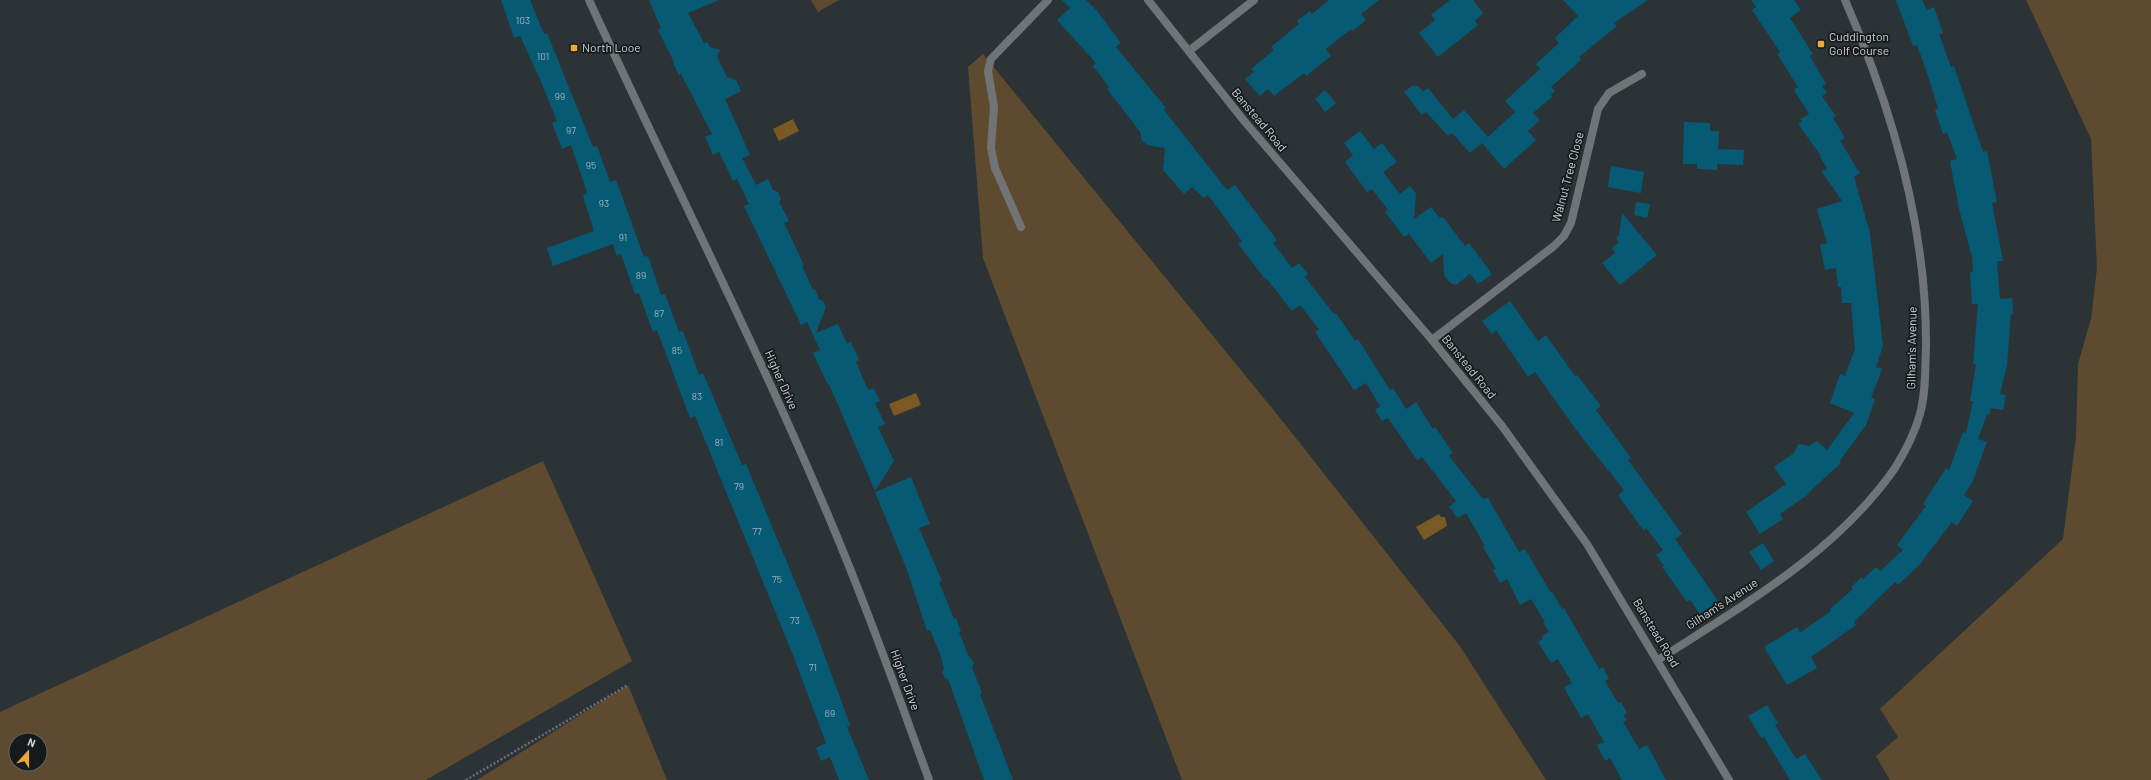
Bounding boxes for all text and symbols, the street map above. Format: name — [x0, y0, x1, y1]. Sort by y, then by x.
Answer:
house number: 103 — [516, 14, 530, 26]
place label: Cuddington Golf Course — [1829, 29, 1889, 57]
marker: Cuddington Golf Course — [1816, 39, 1826, 49]
place label: North Looe — [582, 40, 641, 54]
marker: North Looe — [569, 43, 579, 53]
house number: 101 — [537, 50, 549, 62]
street label: Banstead Road — [1229, 85, 1290, 154]
house number: 99 — [555, 90, 565, 102]
house number: 97 — [566, 124, 576, 136]
street label: Walnut Tree Close — [1548, 130, 1586, 223]
house number: 95 — [586, 159, 596, 171]
house number: 93 — [599, 197, 609, 209]
house number: 91 — [619, 231, 627, 243]
house number: 89 — [636, 269, 646, 281]
street label: Gilham's Avenue — [1903, 306, 1919, 390]
house number: 87 — [654, 307, 664, 319]
street label: Banstead Road — [1440, 332, 1500, 401]
house number: 85 — [672, 344, 682, 356]
street label: Higher Drive — [763, 348, 801, 412]
house number: 83 — [692, 390, 702, 402]
house number: 81 — [715, 436, 723, 448]
house number: 79 — [734, 480, 744, 492]
house number: 77 — [752, 525, 762, 537]
house number: 75 — [772, 573, 782, 585]
street label: Gilham's Avenue — [1683, 575, 1760, 632]
street label: Banstead Road — [1631, 595, 1683, 669]
house number: 73 — [790, 614, 800, 626]
street label: Higher Drive — [888, 647, 923, 712]
house number: 71 — [809, 661, 817, 673]
house number: 69 — [825, 707, 835, 719]
north arrow — [8, 732, 48, 772]
text: N — [26, 735, 38, 750]

